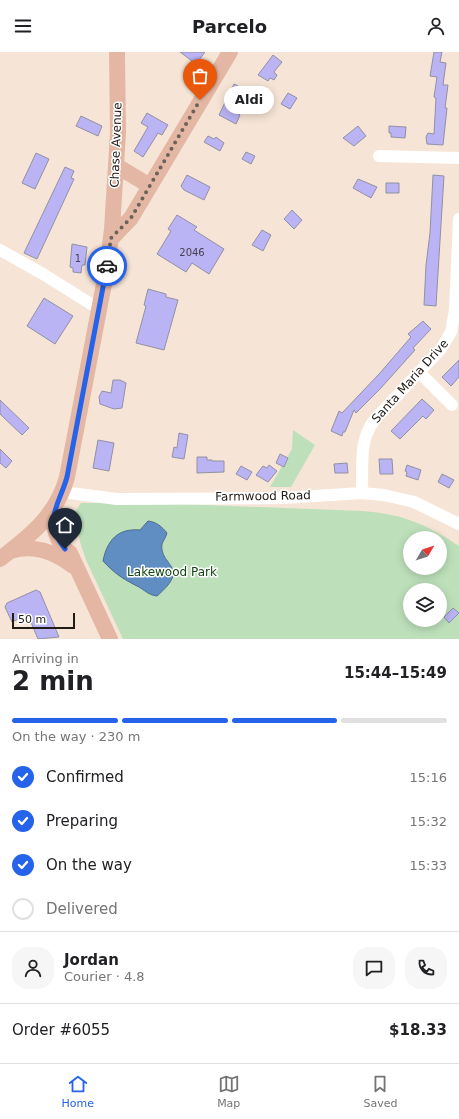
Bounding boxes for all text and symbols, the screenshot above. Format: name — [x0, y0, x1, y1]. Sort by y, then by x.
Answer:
icon: menu — [12, 15, 34, 37]
icon: person — [425, 15, 447, 37]
text: Parcelo — [192, 16, 267, 37]
pin — [183, 59, 217, 100]
icon: bag — [189, 65, 211, 87]
callout: Aldi — [224, 86, 274, 114]
text: Aldi — [235, 92, 263, 107]
street label: Chase Avenue — [108, 102, 124, 188]
courier — [87, 246, 127, 286]
house number: 2046 — [179, 247, 205, 258]
house number: 1 — [75, 253, 81, 264]
icon: car — [96, 255, 118, 277]
street label: Santa Maria Drive — [369, 336, 451, 426]
street label: Farmwood Road — [215, 488, 311, 504]
pin — [48, 508, 82, 549]
icon: home — [54, 514, 76, 536]
north arrow — [403, 531, 447, 575]
map controls — [403, 531, 447, 627]
park label: Lakewood Park — [127, 565, 217, 579]
button: layers — [403, 583, 447, 627]
scale bar — [12, 611, 75, 630]
text: 50 m — [18, 613, 46, 626]
text: Arriving in — [12, 651, 79, 666]
text: 15:44–15:49 — [344, 664, 447, 682]
text: 2 min — [12, 666, 94, 696]
text: On the way · 230 m — [12, 729, 140, 744]
icon: check — [12, 766, 34, 788]
text: Confirmed — [46, 768, 124, 786]
text: 15:16 — [410, 770, 447, 785]
icon: check — [12, 810, 34, 832]
text: Preparing — [46, 812, 118, 830]
text: 15:32 — [410, 814, 447, 829]
icon: check — [12, 854, 34, 876]
text: On the way — [46, 856, 132, 874]
text: 15:33 — [410, 858, 447, 873]
text: Delivered — [46, 900, 118, 918]
button: person — [12, 947, 54, 989]
button: chat — [353, 947, 395, 989]
button: phone — [405, 947, 447, 989]
text: Jordan — [64, 951, 119, 969]
text: Courier · 4.8 — [64, 969, 145, 984]
text: Order #6055 — [12, 1021, 110, 1039]
text: $18.33 — [389, 1021, 447, 1039]
tab: Home — [62, 1073, 94, 1110]
tab: Map — [217, 1073, 240, 1110]
tab: Saved — [363, 1073, 397, 1110]

